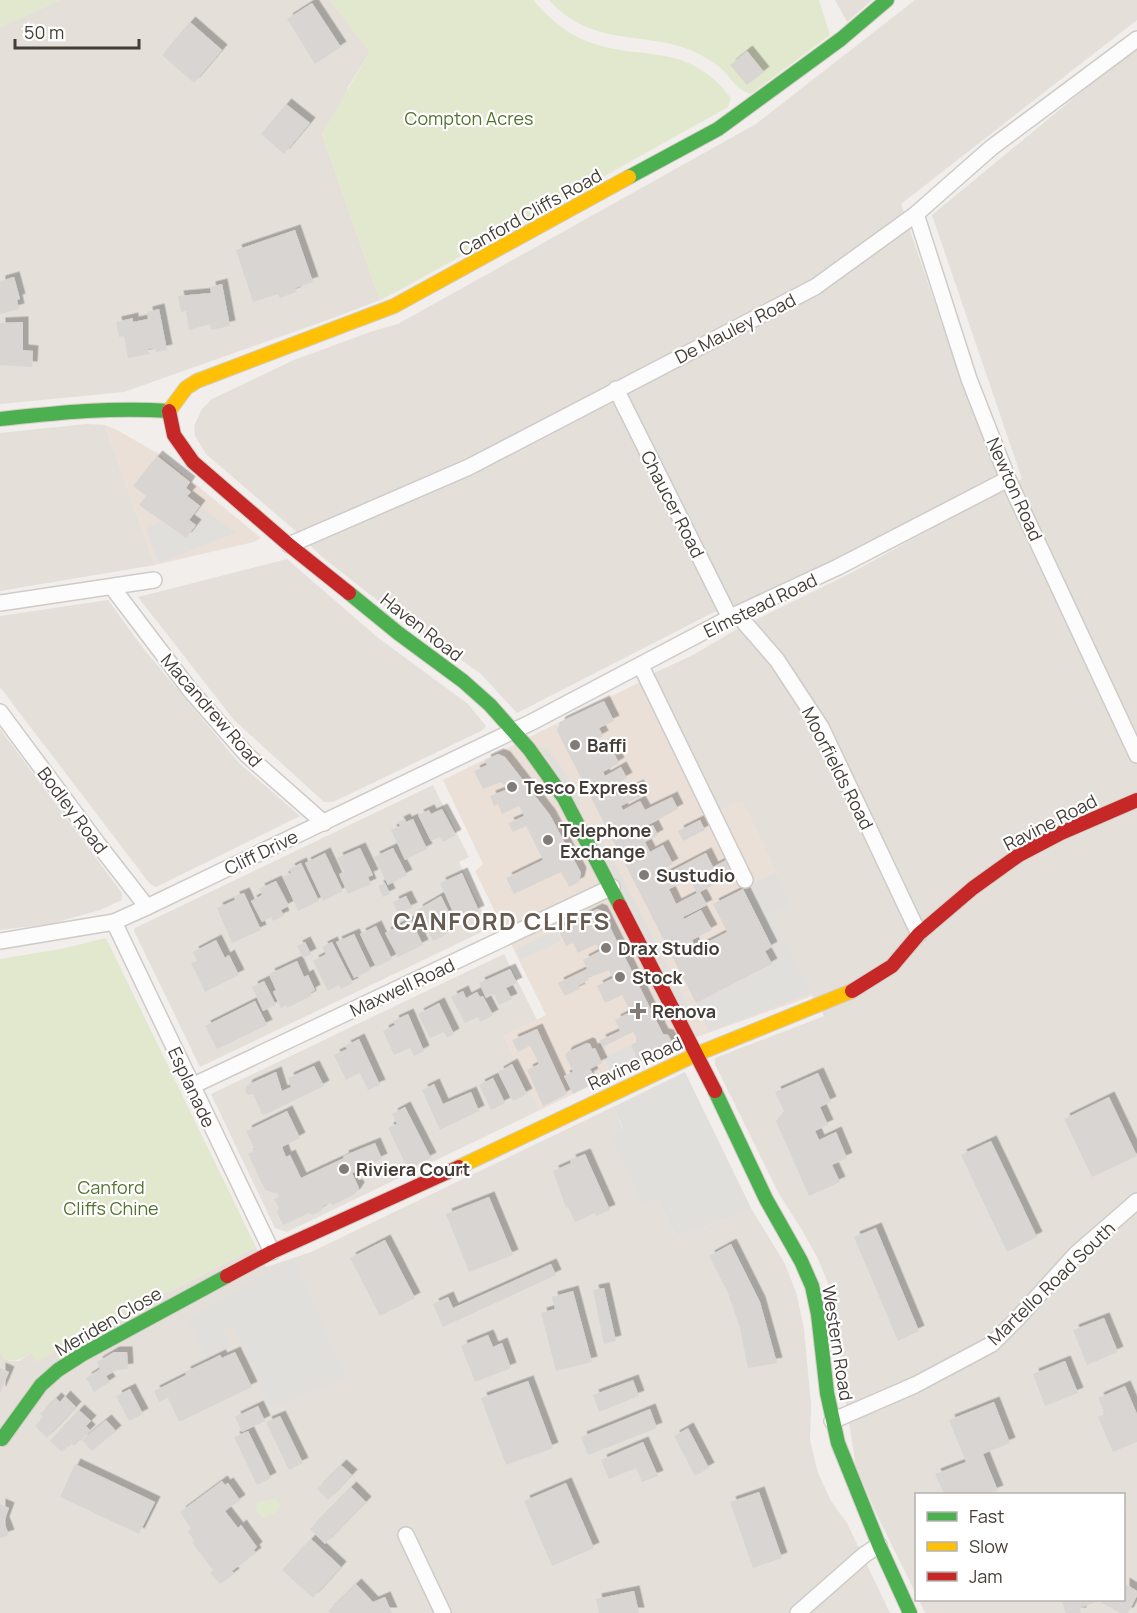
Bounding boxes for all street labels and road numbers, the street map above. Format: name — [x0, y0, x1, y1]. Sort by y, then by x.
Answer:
street label: Canford Cliffs Road — [454, 163, 606, 261]
street label: De Mauley Road — [671, 287, 799, 369]
street label: Newton Road — [982, 434, 1048, 544]
street label: Chaucer Road — [636, 446, 710, 562]
street label: Elmstead Road — [699, 567, 821, 643]
street label: Haven Road — [376, 587, 468, 667]
street label: Macandrew Road — [156, 648, 268, 772]
street label: Moorfields Road — [797, 702, 879, 834]
street label: Bodley Road — [33, 762, 113, 858]
street label: Ravine Road — [999, 788, 1101, 856]
street label: Cliff Drive — [220, 824, 302, 880]
street label: Maxwell Road — [346, 952, 458, 1022]
street label: Ravine Road — [584, 1031, 686, 1095]
street label: Esplanade — [163, 1043, 221, 1131]
street label: Martello Road South — [982, 1216, 1120, 1350]
street label: Meriden Close — [50, 1281, 166, 1361]
street label: Western Road — [817, 1284, 859, 1402]

